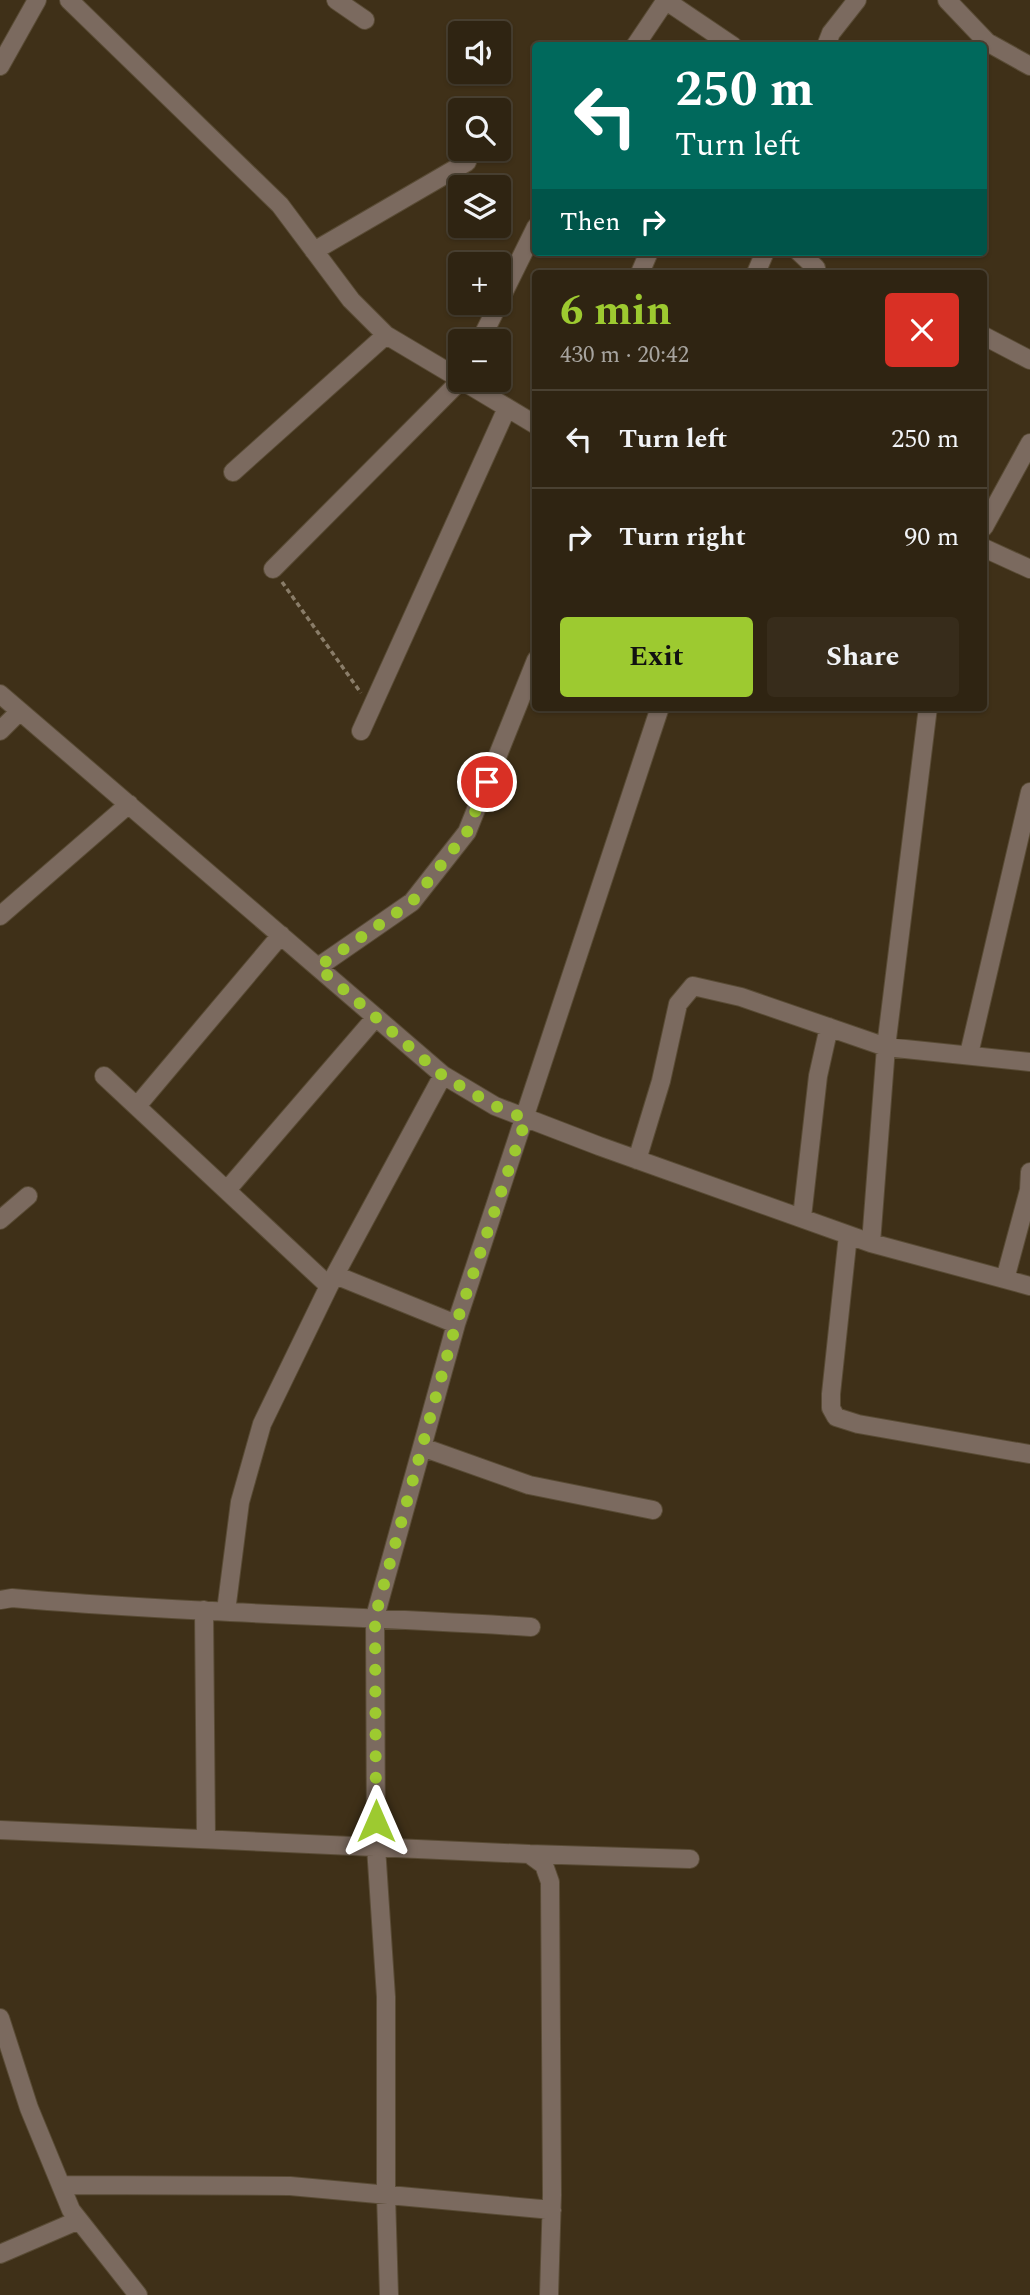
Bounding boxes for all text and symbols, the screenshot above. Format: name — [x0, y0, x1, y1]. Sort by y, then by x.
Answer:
map controls — [448, 21, 511, 392]
button: sound — [448, 21, 511, 84]
text: 250 m — [675, 53, 814, 128]
icon: left — [560, 70, 651, 161]
button: search — [448, 98, 511, 161]
text: Turn left — [675, 121, 801, 170]
button: layers — [448, 175, 511, 238]
text: Then — [560, 202, 620, 242]
icon: right — [634, 203, 672, 241]
button: + — [448, 252, 511, 315]
text: 6 min — [560, 280, 672, 343]
button: close — [885, 293, 959, 367]
button: − — [448, 329, 511, 392]
text: 430 m · 20:42 — [560, 338, 689, 373]
text: Turn left — [619, 419, 727, 459]
text: 250 m — [891, 419, 959, 459]
icon: left — [560, 420, 598, 458]
text: Turn right — [619, 517, 746, 557]
text: 90 m — [904, 517, 959, 557]
icon: right — [560, 518, 598, 556]
button: Exit — [560, 617, 753, 697]
button: Share — [767, 617, 959, 697]
pin — [457, 752, 517, 812]
icon: arrive — [468, 763, 506, 801]
position arrow — [339, 1784, 413, 1858]

